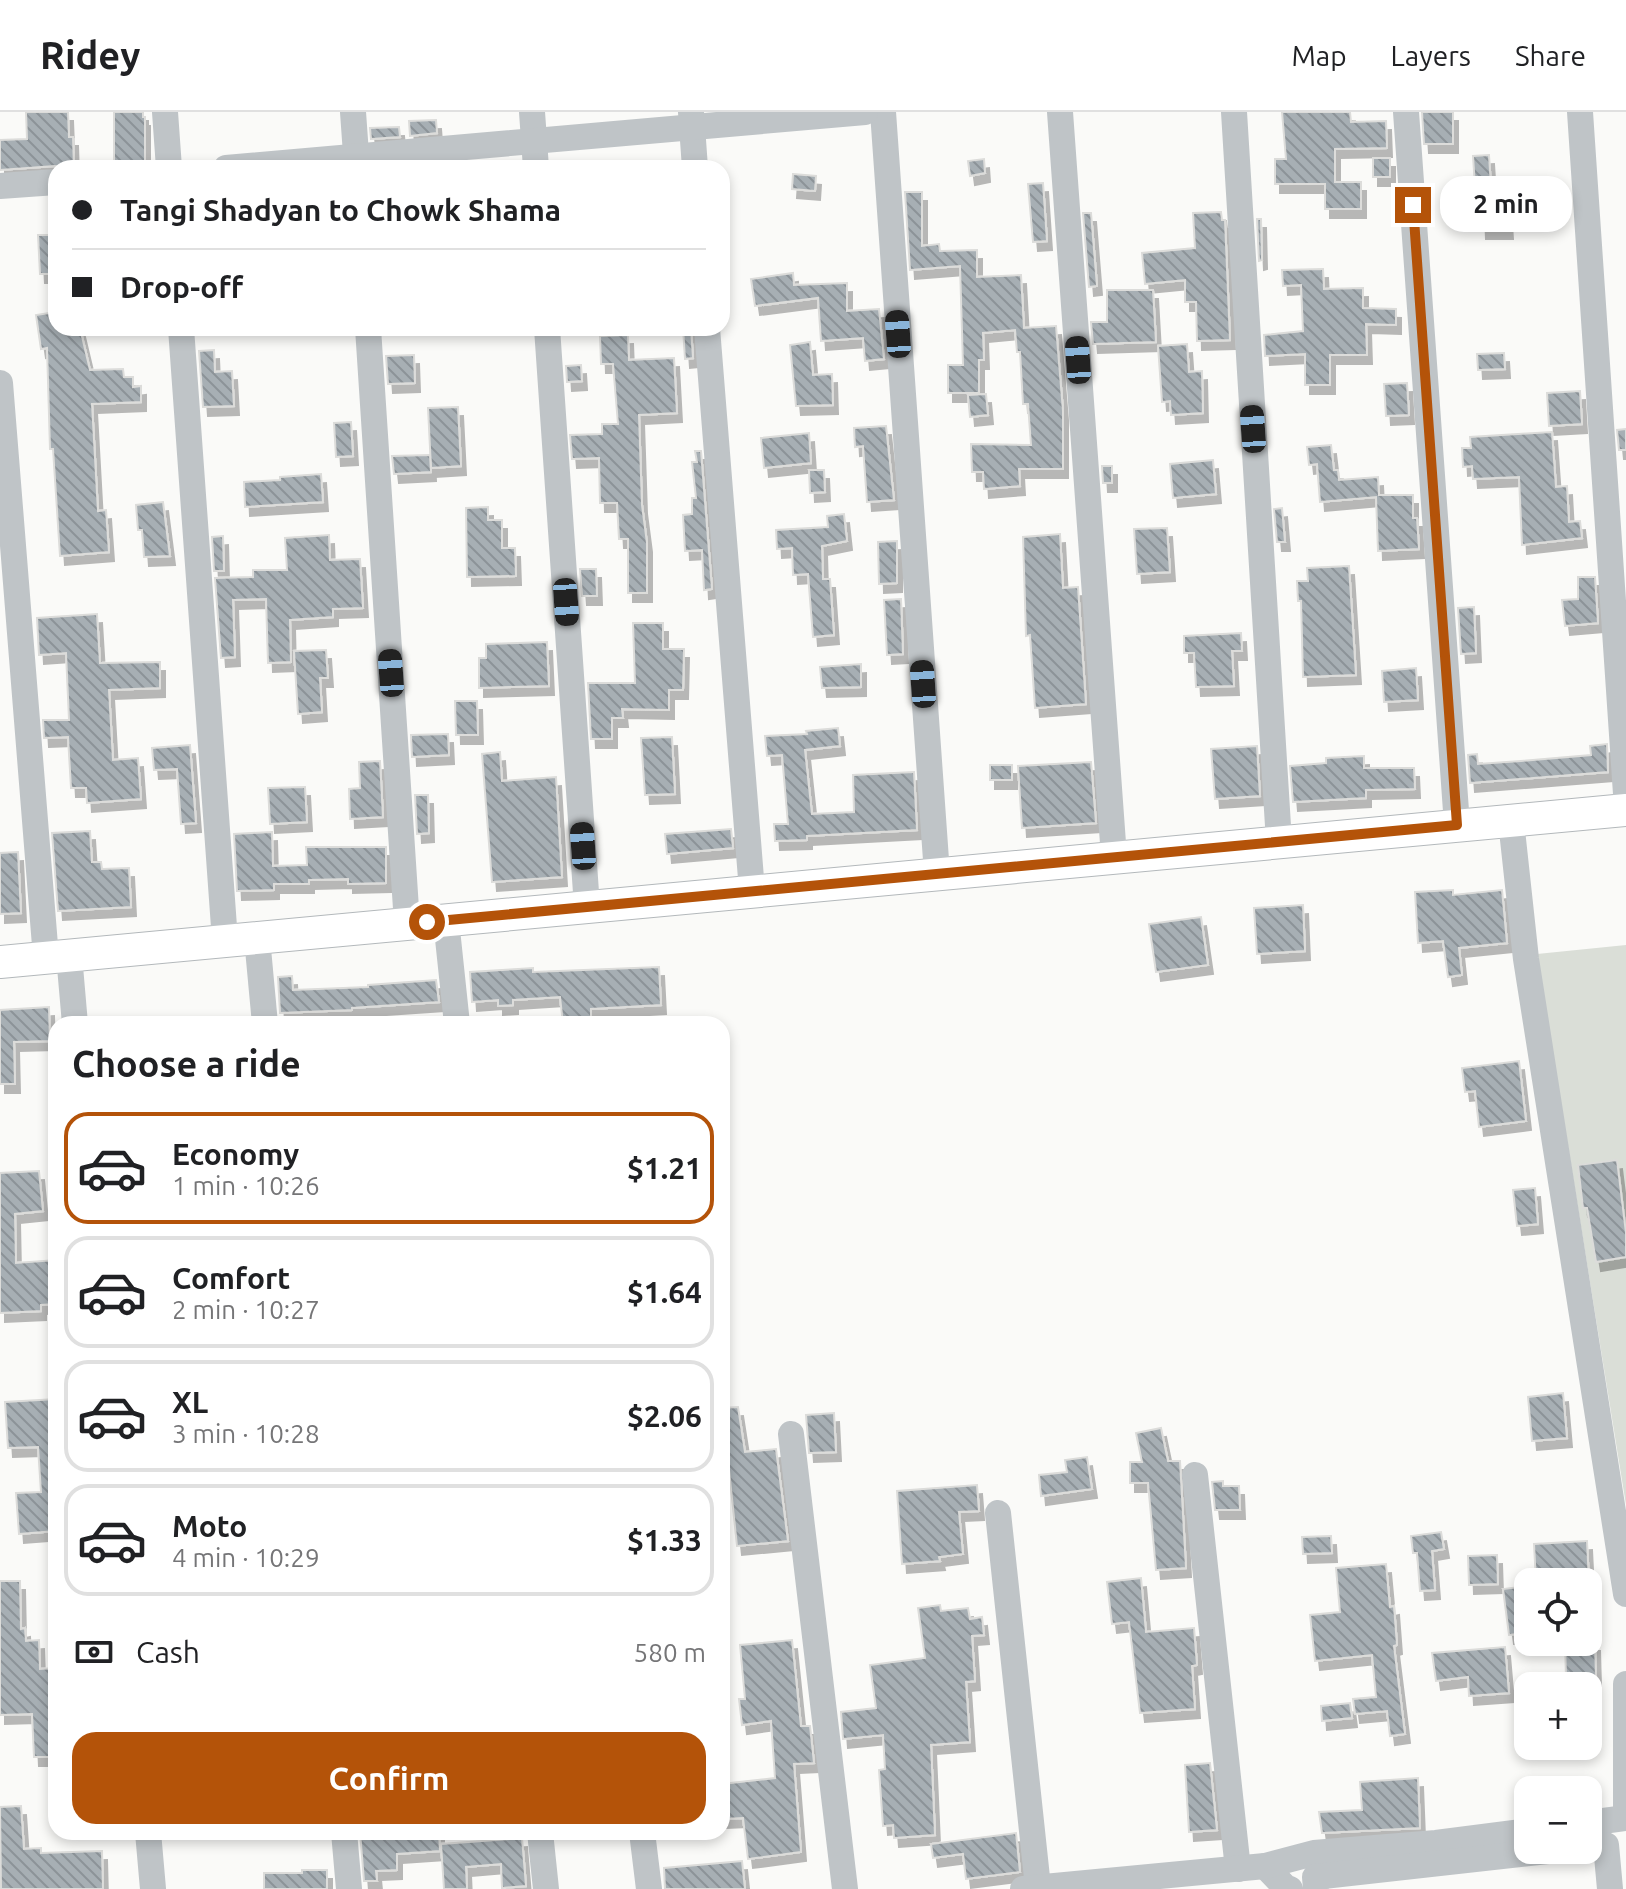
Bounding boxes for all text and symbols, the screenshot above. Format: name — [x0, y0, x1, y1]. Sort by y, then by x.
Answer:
text: Ridey — [40, 34, 140, 76]
text: Map — [1291, 40, 1347, 71]
text: Layers — [1391, 40, 1471, 71]
text: Share — [1515, 40, 1586, 71]
callout: 2 min — [1441, 177, 1573, 233]
route end — [1395, 187, 1431, 223]
text: 2 min — [1473, 189, 1539, 218]
text: Tangi Shadyan to Chowk Shama — [120, 193, 561, 227]
text: Drop-off — [120, 270, 243, 304]
car — [884, 309, 912, 359]
car — [1064, 335, 1092, 385]
car — [1239, 404, 1267, 454]
car — [552, 577, 580, 627]
car — [377, 648, 405, 698]
car — [909, 659, 937, 709]
car — [569, 821, 597, 871]
route start — [409, 904, 445, 940]
text: Choose a ride — [72, 1043, 301, 1084]
icon: car — [76, 1132, 148, 1204]
text: Economy — [172, 1137, 299, 1171]
text: $1.21 — [627, 1151, 702, 1185]
text: 1 min · 10:26 — [172, 1171, 320, 1200]
icon: car — [76, 1256, 148, 1328]
text: Comfort — [172, 1261, 290, 1295]
text: $1.64 — [627, 1275, 702, 1309]
text: 2 min · 10:27 — [172, 1295, 320, 1324]
icon: car — [76, 1380, 148, 1452]
text: XL — [172, 1385, 208, 1419]
text: $2.06 — [627, 1399, 702, 1433]
text: 3 min · 10:28 — [172, 1419, 320, 1448]
icon: car — [76, 1504, 148, 1576]
text: Moto — [172, 1509, 247, 1543]
text: $1.33 — [627, 1523, 702, 1557]
text: 4 min · 10:29 — [172, 1543, 320, 1572]
map controls — [1514, 1568, 1602, 1864]
button: locate — [1514, 1568, 1602, 1656]
icon: cash — [72, 1630, 116, 1674]
text: Cash — [136, 1635, 200, 1669]
text: 580 m — [634, 1638, 706, 1667]
button: + — [1514, 1672, 1602, 1760]
button: Confirm — [72, 1732, 706, 1824]
button: − — [1514, 1776, 1602, 1864]

